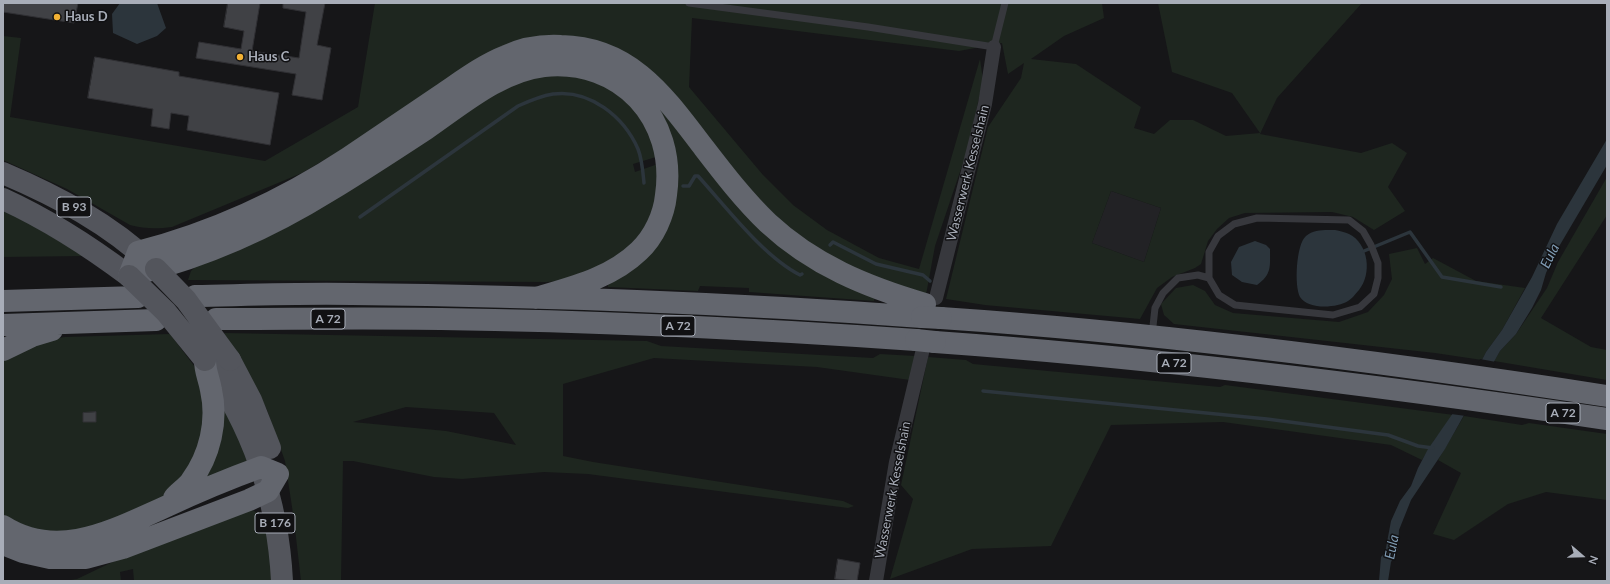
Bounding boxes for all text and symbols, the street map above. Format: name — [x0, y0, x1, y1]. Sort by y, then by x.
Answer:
place label: Haus D — [65, 9, 108, 25]
marker: Haus D — [52, 12, 62, 22]
place label: Haus C — [248, 49, 289, 65]
marker: Haus C — [235, 52, 245, 62]
street label: Wasserwerk Kesselshain — [944, 103, 992, 243]
road number: B 93 — [57, 197, 91, 217]
water label: Eula — [1537, 241, 1563, 271]
road number: A 72 — [311, 309, 345, 329]
road number: A 72 — [661, 316, 695, 336]
road number: A 72 — [1157, 353, 1191, 373]
road number: A 72 — [1546, 403, 1580, 423]
street label: Wasserwerk Kesselshain — [872, 420, 914, 560]
road number: B 176 — [255, 513, 295, 533]
water label: Eula — [1381, 533, 1403, 561]
north arrow — [1562, 536, 1602, 576]
text: N — [1586, 554, 1601, 566]

